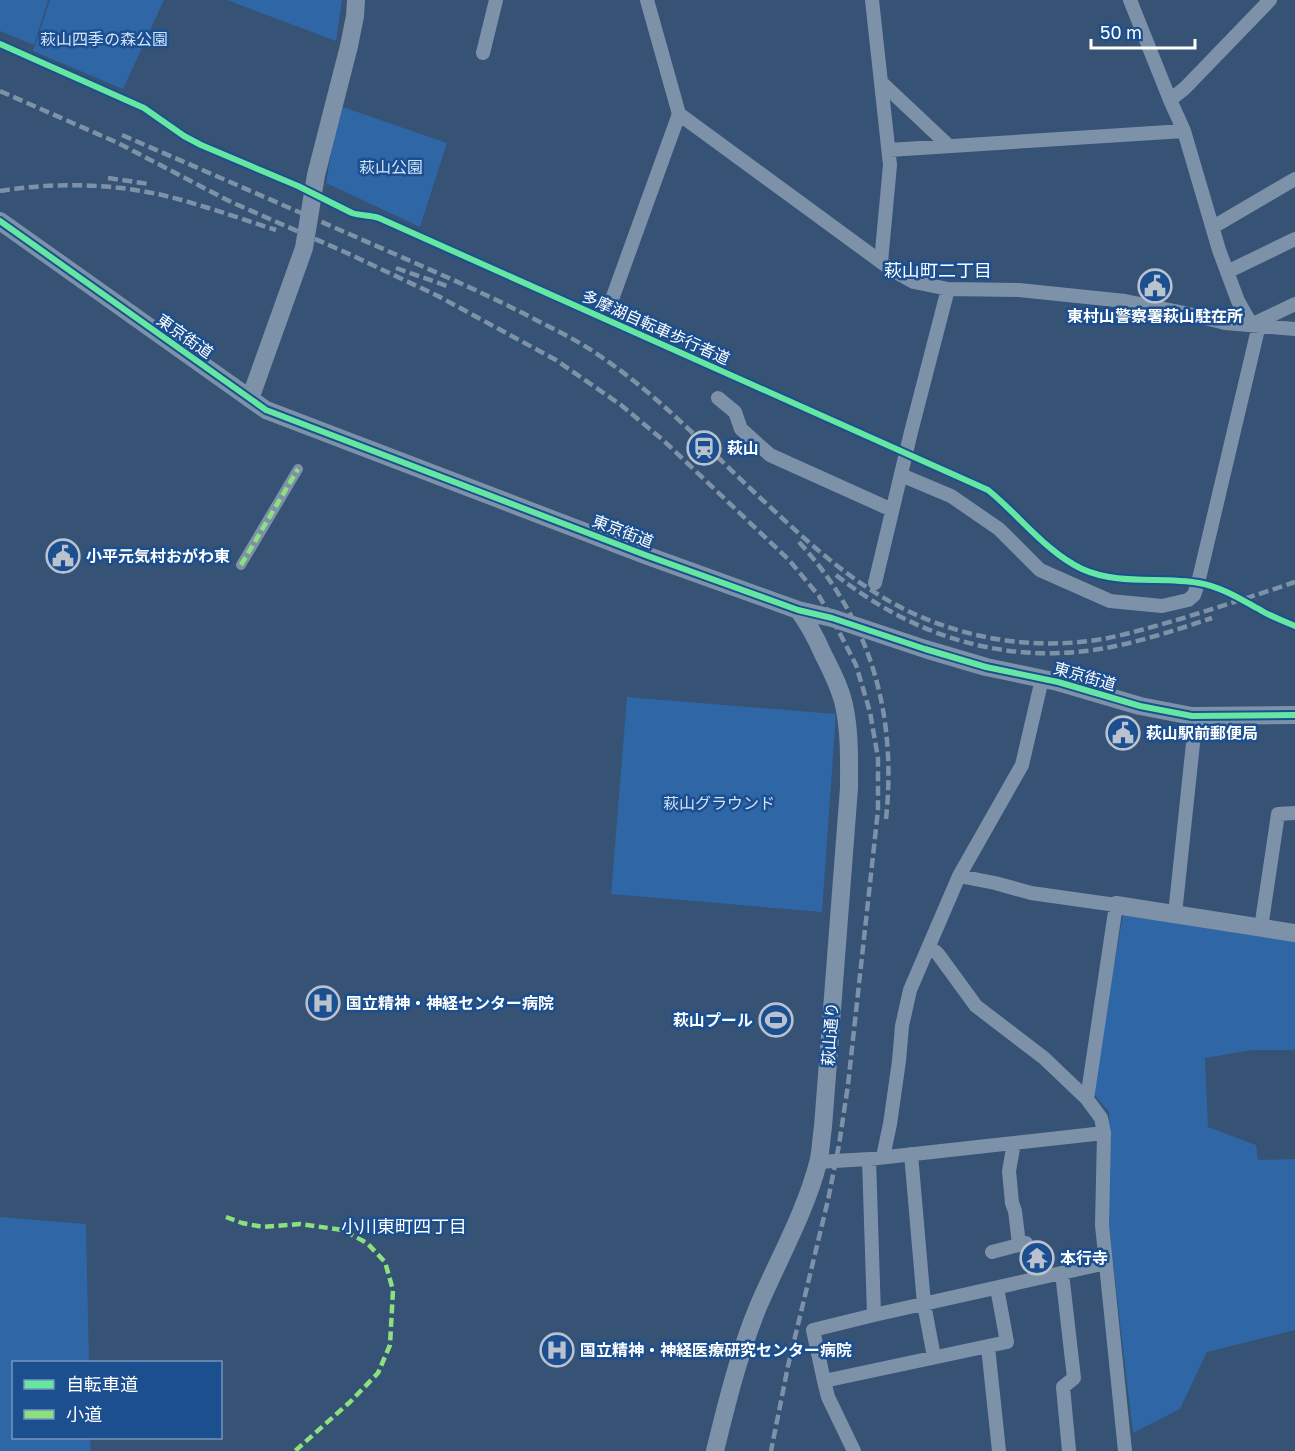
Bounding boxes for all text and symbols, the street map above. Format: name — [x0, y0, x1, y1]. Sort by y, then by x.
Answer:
scale bar — [1091, 12, 1194, 50]
text: 50 m — [1100, 21, 1142, 43]
park label: 萩山四季の森公園 — [40, 29, 168, 49]
park label: 萩山公園 — [359, 157, 423, 177]
district label: 萩山町二丁目 — [884, 259, 992, 281]
public building icon: 東村山警察署萩山駐在所 — [1137, 268, 1173, 304]
street label: 多摩湖自転車歩行者道 — [579, 285, 733, 369]
place label: 東村山警察署萩山駐在所 — [1067, 306, 1243, 326]
street label: 東京街道 — [153, 309, 217, 363]
station icon: 萩山 — [686, 430, 722, 466]
place label: 萩山 — [727, 438, 759, 458]
street label: 東京街道 — [590, 510, 656, 552]
public building icon: 小平元気村おがわ東 — [45, 538, 81, 574]
place label: 小平元気村おがわ東 — [86, 546, 230, 566]
street label: 東京街道 — [1051, 658, 1119, 694]
public building icon: 萩山駅前郵便局 — [1105, 715, 1141, 751]
place label: 萩山駅前郵便局 — [1146, 723, 1258, 743]
park label: 萩山グラウンド — [663, 793, 775, 813]
hospital icon: 国立精神・神経センター病院 — [305, 985, 341, 1021]
place label: 国立精神・神経センター病院 — [346, 993, 554, 1013]
street label: 萩山通り — [818, 1001, 842, 1067]
sports icon: 萩山プール — [758, 1002, 794, 1038]
place label: 萩山プール — [673, 1010, 753, 1030]
district label: 小川東町四丁目 — [341, 1215, 467, 1237]
temple icon: 本行寺 — [1019, 1240, 1055, 1276]
place label: 本行寺 — [1060, 1248, 1108, 1268]
hospital icon: 国立精神・神経医療研究センター病院 — [539, 1332, 575, 1368]
place label: 国立精神・神経医療研究センター病院 — [580, 1340, 852, 1360]
legend — [12, 1361, 222, 1439]
text: 自転車道 — [66, 1373, 138, 1395]
text: 小道 — [66, 1403, 102, 1425]

